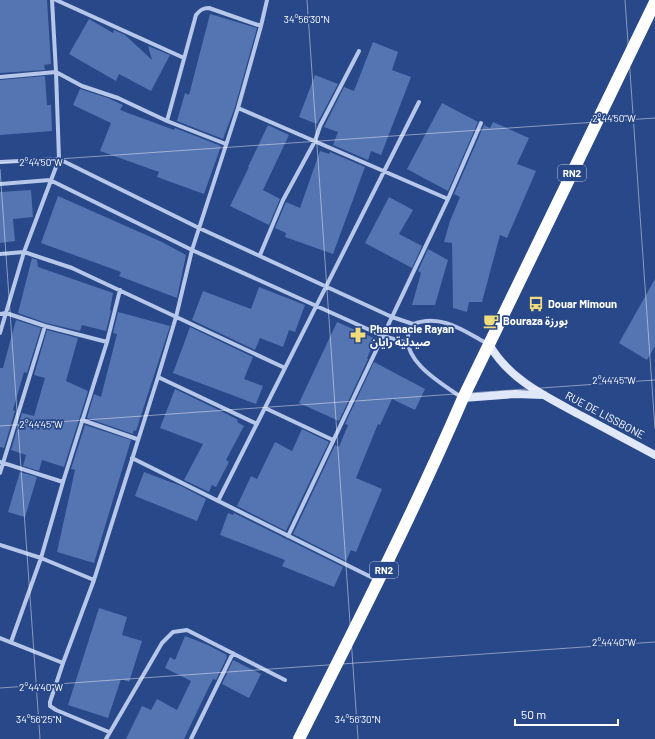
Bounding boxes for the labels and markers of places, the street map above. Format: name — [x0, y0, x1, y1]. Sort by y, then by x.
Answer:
bus stop icon: Douar Mimoun — [527, 295, 545, 313]
place label: Douar Mimoun — [548, 297, 617, 310]
cafe icon: Bouraza بورزة — [482, 312, 500, 330]
place label: Bouraza بورزة — [503, 314, 568, 328]
place label: Pharmacie Rayan صيدلية رايان — [370, 322, 454, 349]
pharmacy icon: Pharmacie Rayan صيدلية رايان — [349, 326, 367, 344]

